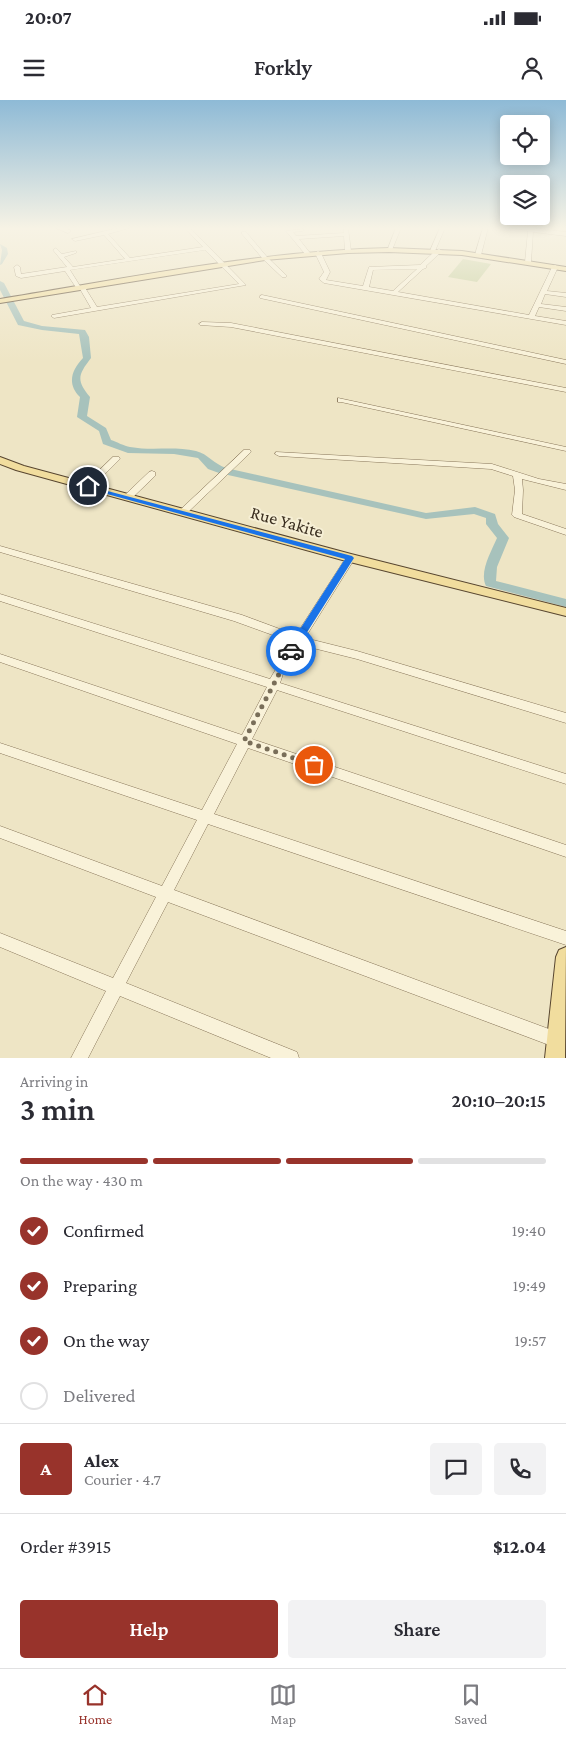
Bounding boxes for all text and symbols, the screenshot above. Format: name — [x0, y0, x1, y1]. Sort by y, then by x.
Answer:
text: 20:07 — [25, 7, 72, 28]
icon: menu — [20, 54, 48, 82]
icon: person — [518, 54, 546, 82]
text: Forkly — [254, 55, 312, 80]
map controls — [500, 115, 550, 225]
button: locate — [500, 115, 550, 165]
button: layers — [500, 175, 550, 225]
pin — [67, 465, 109, 507]
icon: home — [74, 472, 102, 500]
street label: Rue Yakite — [248, 502, 326, 542]
courier — [266, 626, 316, 676]
icon: car — [277, 637, 305, 665]
pin — [293, 744, 335, 786]
icon: bag — [300, 751, 328, 779]
text: Arriving in — [20, 1073, 88, 1090]
text: 20:10–20:15 — [452, 1090, 546, 1111]
text: 3 min — [20, 1091, 95, 1127]
text: On the way · 430 m — [20, 1172, 143, 1189]
icon: check — [20, 1217, 48, 1245]
text: Confirmed — [63, 1220, 144, 1241]
text: 19:40 — [512, 1222, 546, 1239]
icon: check — [20, 1272, 48, 1300]
text: Preparing — [63, 1275, 137, 1296]
text: 19:49 — [513, 1277, 546, 1294]
icon: check — [20, 1327, 48, 1355]
text: On the way — [63, 1330, 149, 1351]
text: 19:57 — [514, 1332, 546, 1349]
text: Delivered — [63, 1385, 136, 1406]
button: chat — [430, 1443, 482, 1495]
button: phone — [494, 1443, 546, 1495]
text: Alex — [84, 1450, 119, 1471]
text: A — [40, 1458, 52, 1479]
text: Courier · 4.7 — [84, 1471, 161, 1488]
text: Order #3915 — [20, 1536, 111, 1557]
text: $12.04 — [493, 1536, 546, 1557]
button: Help — [20, 1600, 278, 1658]
button: Share — [288, 1600, 546, 1658]
tab: Home — [79, 1681, 112, 1727]
tab: Map — [269, 1681, 297, 1727]
tab: Saved — [455, 1681, 487, 1727]

